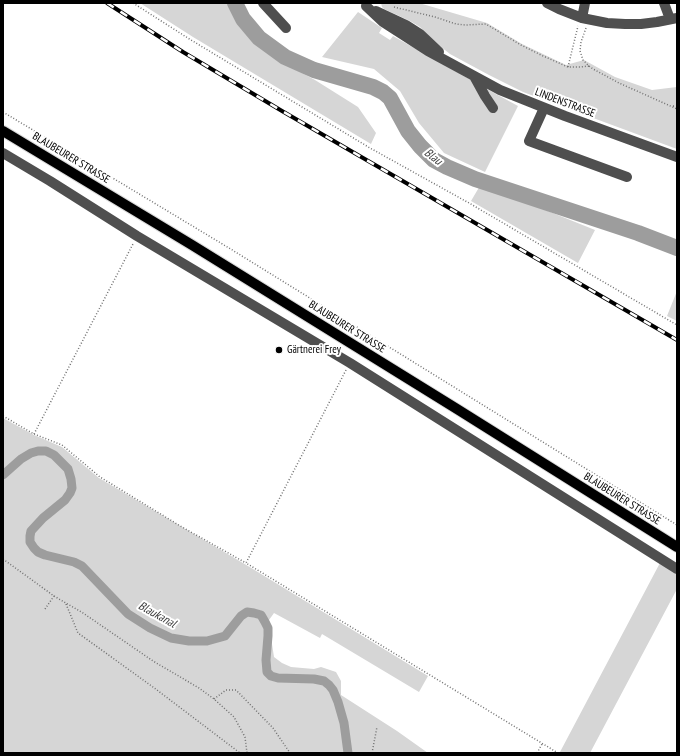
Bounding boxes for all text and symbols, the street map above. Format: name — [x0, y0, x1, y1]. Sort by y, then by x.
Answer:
street label: LINDENSTRASSE — [533, 85, 597, 121]
street label: BLAUBEURER STRASSE — [30, 130, 112, 186]
water label: Blau — [421, 146, 445, 168]
street label: BLAUBEURER STRASSE — [306, 298, 388, 356]
place label: Gärtnerei Frey — [287, 343, 341, 357]
marker: Gärtnerei Frey — [274, 345, 284, 355]
street label: BLAUBEURER STRASSE — [581, 470, 663, 528]
water label: Blaukanal — [136, 599, 178, 631]

